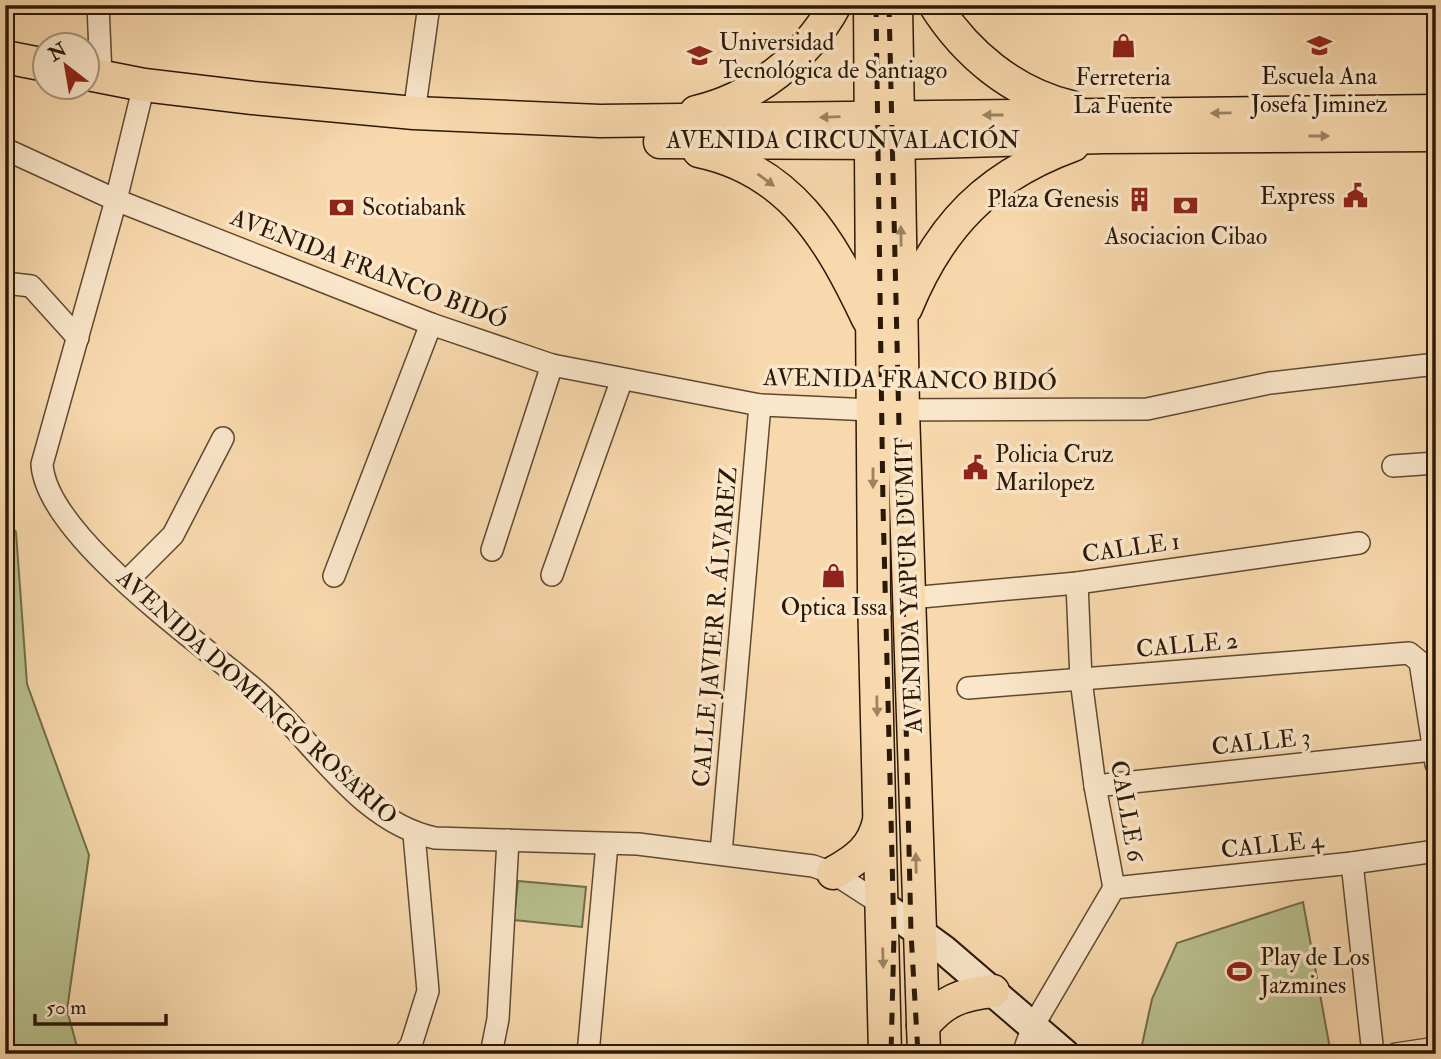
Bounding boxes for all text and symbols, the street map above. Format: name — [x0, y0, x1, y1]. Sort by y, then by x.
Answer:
place label: Universidad Tecnológica de Santiago — [719, 27, 947, 86]
school or university icon: Escuela Ana Josefa Jiminez — [1305, 31, 1333, 59]
north arrow — [32, 32, 102, 102]
shop icon: Ferreteria La Fuente — [1109, 32, 1137, 60]
text: N — [43, 37, 72, 67]
school or university icon: Universidad Tecnológica de Santiago — [685, 42, 713, 70]
place label: Escuela Ana Josefa Jiminez — [1250, 61, 1388, 120]
place label: Ferreteria La Fuente — [1073, 62, 1173, 121]
one-way arrow — [1209, 107, 1231, 119]
one-way arrow — [982, 109, 1004, 121]
one-way arrow — [819, 111, 841, 122]
street label: AVENIDA CIRCUNVALACIÓN — [665, 124, 1020, 156]
one-way arrow — [1309, 130, 1331, 142]
one-way arrow — [757, 172, 775, 186]
place label: Express — [1260, 181, 1335, 212]
public building icon: Express — [1341, 182, 1369, 210]
place label: Plaza Genesis — [987, 184, 1119, 215]
building icon: Plaza Genesis — [1125, 185, 1153, 213]
bank icon: Asociacion Cibao — [1172, 191, 1200, 219]
place label: Scotiabank — [362, 192, 467, 223]
bank icon: Scotiabank — [328, 193, 356, 221]
street label: AVENIDA FRANCO BIDÓ — [225, 201, 512, 336]
place label: Asociacion Cibao — [1104, 221, 1267, 252]
one-way arrow — [895, 225, 906, 247]
street label: AVENIDA FRANCO BIDÓ — [762, 361, 1057, 398]
street label: AVENIDA YAPUR DUMIT — [888, 436, 930, 735]
place label: Policia Cruz Marilopez — [995, 439, 1114, 498]
public building icon: Policia Cruz Marilopez — [961, 454, 989, 482]
street label: CALLE JAVIER R. ÁLVAREZ — [685, 466, 744, 788]
one-way arrow — [867, 467, 879, 489]
street label: CALLE 1 — [1080, 526, 1182, 570]
street label: AVENIDA DOMINGO ROSARIO — [109, 562, 404, 831]
shop icon: Optica Issa — [820, 562, 848, 590]
place label: Optica Issa — [781, 592, 888, 623]
street label: CALLE 2 — [1135, 625, 1239, 665]
one-way arrow — [871, 695, 882, 717]
street label: CALLE 3 — [1210, 721, 1312, 763]
street label: CALLE 6 — [1103, 758, 1151, 866]
street label: CALLE 4 — [1219, 824, 1326, 866]
one-way arrow — [911, 852, 922, 874]
place label: Play de Los Jazmines — [1259, 942, 1370, 1001]
one-way arrow — [877, 947, 888, 969]
sports icon: Play de Los Jazmines — [1226, 957, 1254, 985]
scale bar — [35, 982, 166, 1026]
text: 50 m — [46, 994, 87, 1021]

